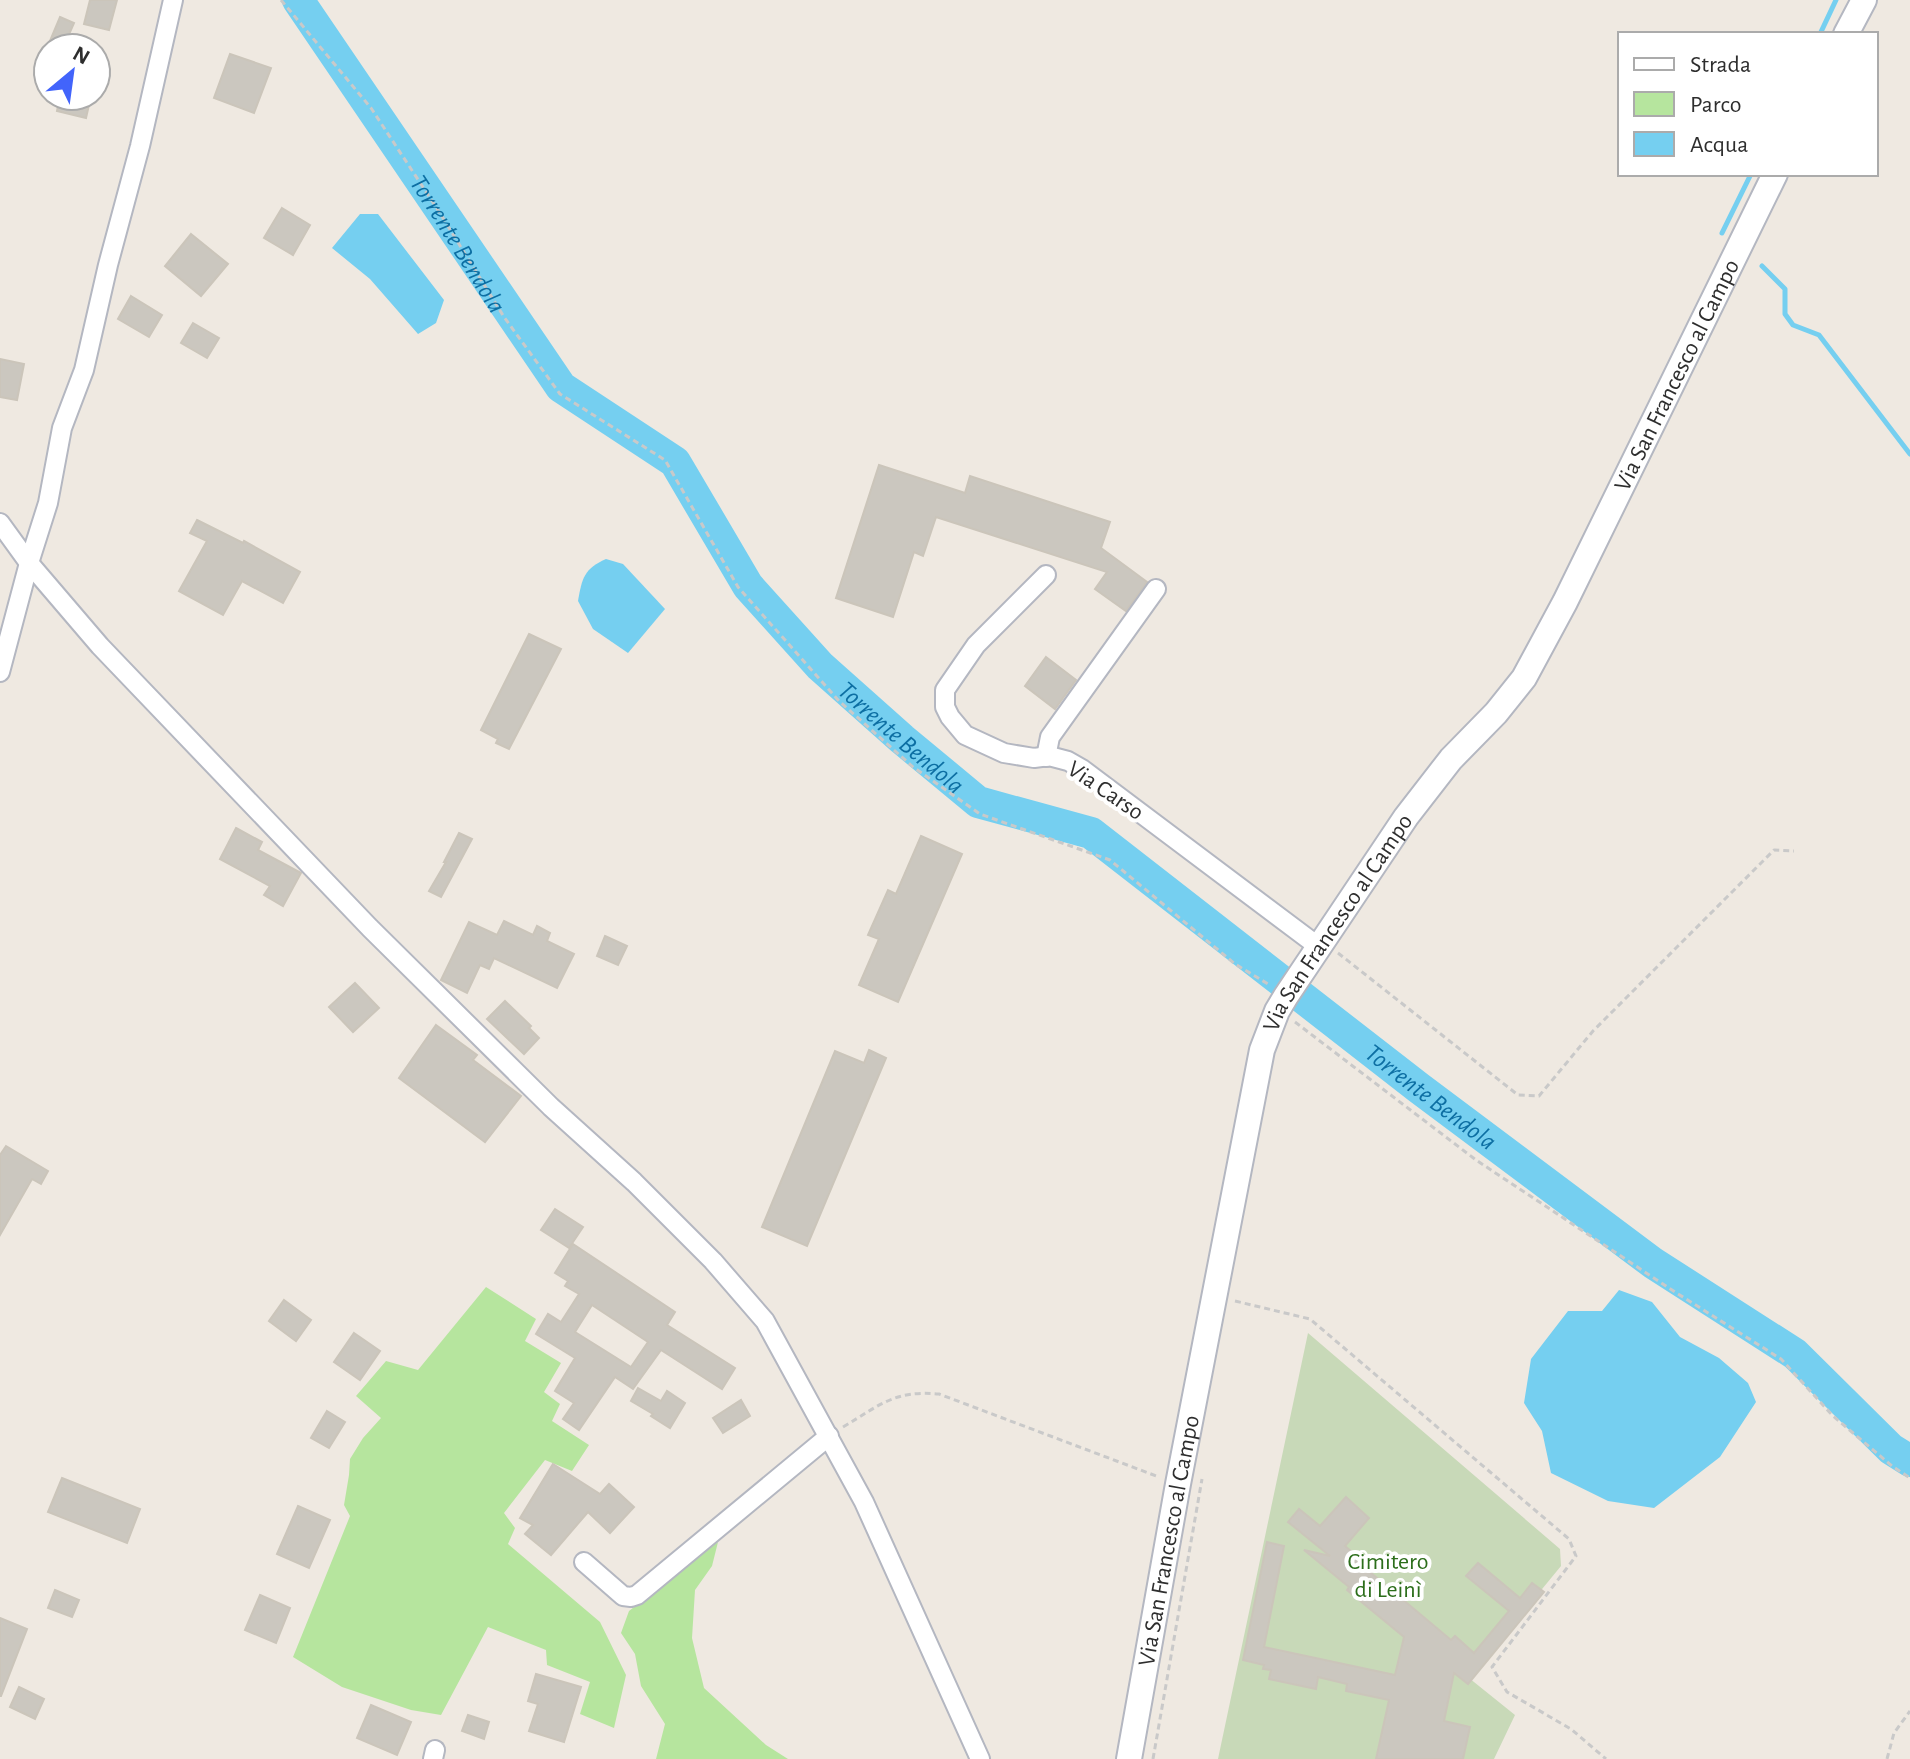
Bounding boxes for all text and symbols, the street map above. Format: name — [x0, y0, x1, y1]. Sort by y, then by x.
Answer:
north arrow — [32, 32, 112, 112]
legend — [1618, 32, 1878, 176]
text: N — [69, 42, 93, 69]
text: Strada — [1690, 53, 1751, 77]
text: Parco — [1690, 93, 1741, 117]
text: Acqua — [1690, 133, 1748, 157]
water label: Torrente Bendola — [405, 171, 510, 318]
street label: Via San Francesco al Campo — [1610, 256, 1744, 495]
water label: Torrente Bendola — [833, 677, 969, 799]
street label: Via Carso — [1063, 757, 1148, 825]
street label: Via San Francesco al Campo — [1259, 810, 1417, 1035]
water label: Torrente Bendola — [1360, 1040, 1501, 1155]
street label: Via San Francesco al Campo — [1135, 1413, 1204, 1668]
park label: Cimitero di Leinì — [1347, 1550, 1429, 1602]

